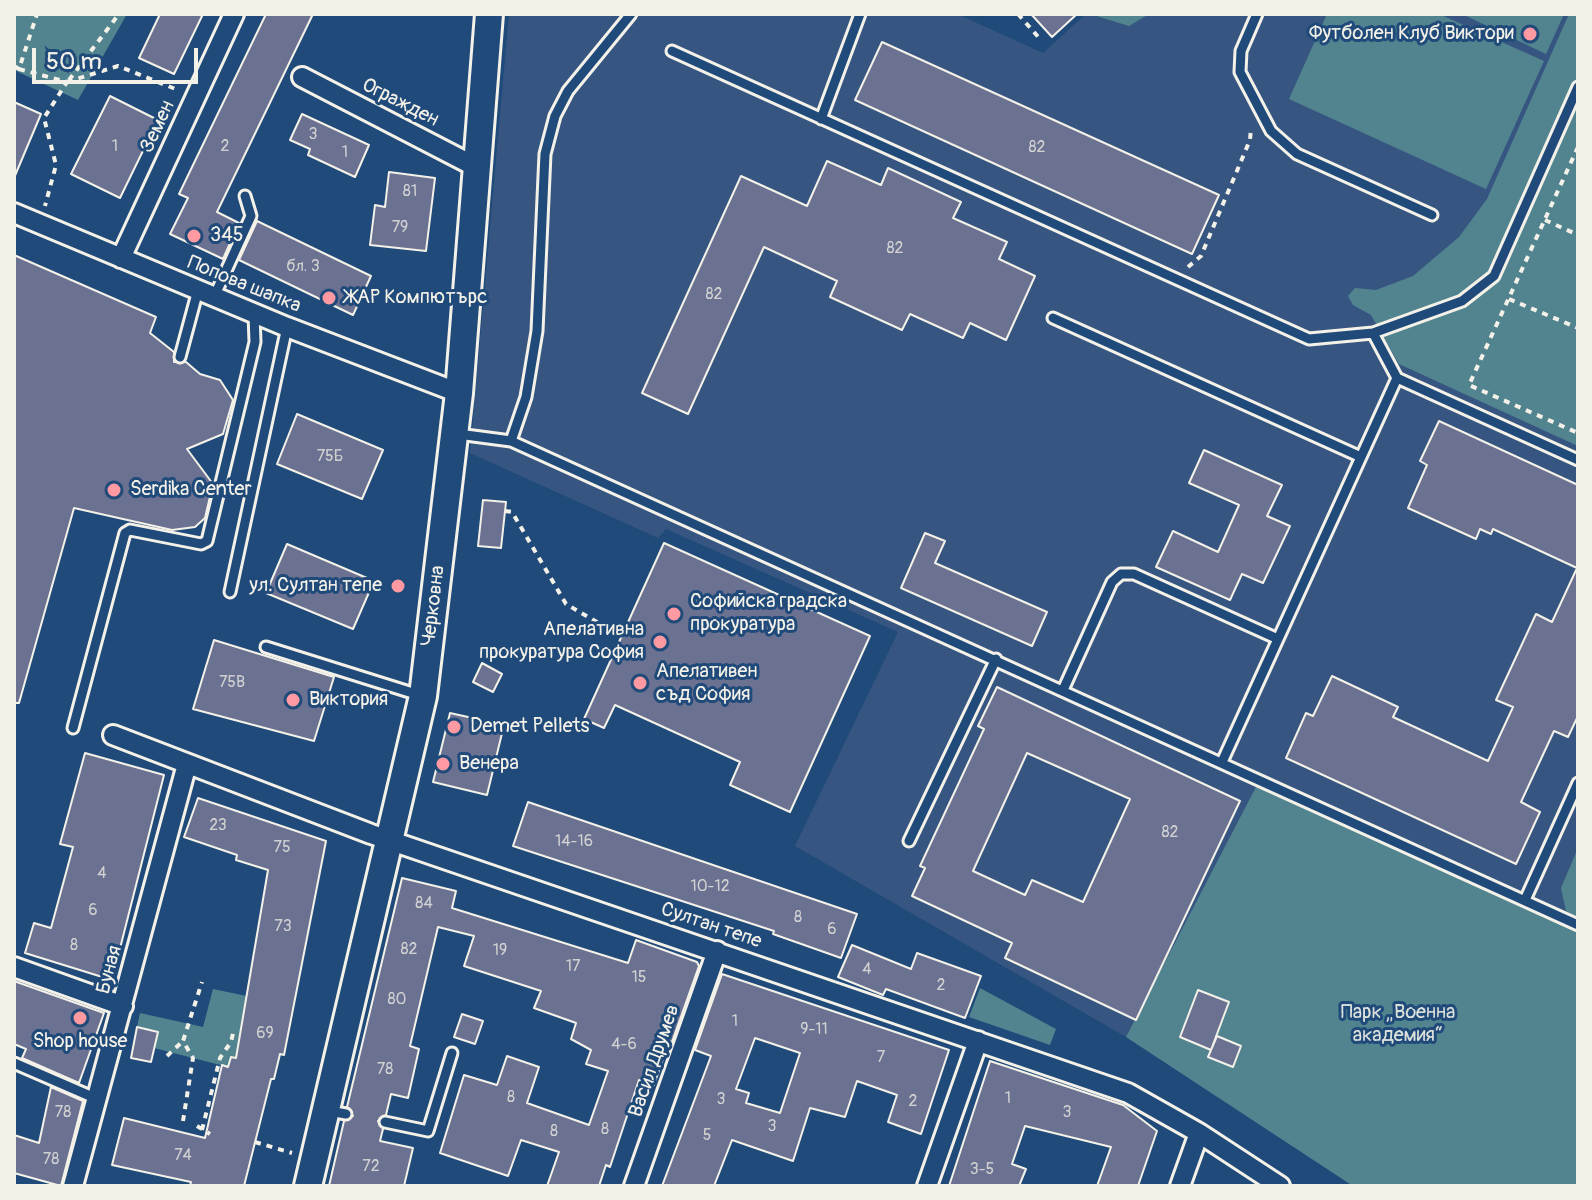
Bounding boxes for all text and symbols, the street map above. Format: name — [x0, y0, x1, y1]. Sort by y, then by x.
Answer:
place label: Футболен Клуб Виктори — [1309, 22, 1514, 46]
marker: Футболен Клуб Виктори — [1521, 25, 1539, 43]
scale bar — [36, 32, 202, 82]
text: 50 m — [46, 47, 102, 76]
street label: Огражден — [358, 73, 442, 133]
street label: Земен — [136, 97, 180, 157]
house number: 3 — [309, 125, 317, 145]
house number: 1 — [112, 137, 118, 157]
house number: 2 — [221, 137, 229, 157]
house number: 82 — [1028, 138, 1046, 158]
house number: 1 — [342, 143, 348, 163]
house number: 81 — [403, 182, 417, 202]
house number: 79 — [392, 218, 408, 238]
place label: 345 — [210, 224, 244, 248]
marker: 345 — [185, 227, 203, 245]
house number: 82 — [886, 239, 904, 259]
street label: Попова шапка — [184, 251, 304, 319]
house number: бл. 3 — [286, 257, 320, 277]
house number: 82 — [705, 285, 723, 305]
place label: ЖАР Компютърс — [345, 286, 487, 310]
marker: ЖАР Компютърс — [320, 289, 338, 307]
house number: 75Б — [317, 447, 343, 467]
place label: Serdika Center — [130, 478, 252, 502]
marker: Serdika Center — [105, 481, 123, 499]
street label: Черковна — [417, 564, 451, 648]
place label: ул. Султан тепе — [249, 574, 382, 598]
marker: ул. Султан тепе — [389, 577, 407, 595]
place label: Софийска градска прокуратура — [690, 590, 847, 637]
marker: Софийска градска прокуратура — [665, 605, 683, 623]
place label: Апелативна прокуратура София — [479, 618, 644, 665]
marker: Апелативна прокуратура София — [651, 633, 669, 651]
place label: Апелативен съд София — [656, 660, 757, 707]
house number: 75В — [219, 673, 245, 693]
marker: Апелативен съд София — [631, 674, 649, 692]
place label: Виктория — [309, 688, 388, 712]
marker: Виктория — [284, 691, 302, 709]
place label: Demet Pellets — [470, 715, 589, 739]
marker: Demet Pellets — [445, 718, 463, 736]
place label: Венера — [459, 752, 519, 776]
marker: Венера — [434, 755, 452, 773]
house number: 23 — [209, 816, 227, 836]
house number: 82 — [1161, 823, 1179, 843]
house number: 14-16 — [555, 832, 593, 852]
house number: 75 — [273, 838, 291, 858]
house number: 4 — [97, 864, 107, 884]
house number: 10-12 — [690, 877, 730, 897]
house number: 84 — [415, 894, 433, 914]
street label: Султан тепе — [657, 898, 765, 954]
house number: 6 — [88, 901, 98, 921]
house number: 8 — [794, 908, 802, 928]
house number: 73 — [274, 917, 292, 937]
house number: 6 — [827, 920, 837, 940]
house number: 8 — [70, 936, 78, 956]
house number: 82 — [400, 940, 418, 960]
house number: 19 — [493, 941, 507, 961]
street label: Буная — [92, 943, 128, 997]
house number: 17 — [566, 957, 580, 977]
house number: 4 — [862, 960, 872, 980]
house number: 15 — [632, 968, 646, 988]
house number: 2 — [937, 976, 945, 996]
house number: 80 — [388, 990, 406, 1010]
park label: Парк „Военна академия“ — [1341, 1001, 1455, 1048]
street label: Васил Друмев — [625, 1002, 685, 1120]
marker: Shop house — [71, 1009, 89, 1027]
house number: 1 — [732, 1012, 738, 1032]
house number: 9-11 — [800, 1020, 828, 1040]
house number: 69 — [256, 1024, 274, 1044]
place label: Shop house — [33, 1030, 127, 1054]
house number: 4-6 — [611, 1035, 637, 1055]
house number: 7 — [877, 1048, 885, 1068]
house number: 78 — [377, 1060, 393, 1080]
house number: 8 — [507, 1088, 515, 1108]
house number: 1 — [1005, 1089, 1011, 1109]
house number: 3 — [717, 1090, 725, 1110]
house number: 2 — [909, 1092, 917, 1112]
house number: 78 — [55, 1103, 71, 1123]
house number: 3 — [1063, 1103, 1071, 1123]
house number: 3 — [768, 1117, 776, 1137]
house number: 8 — [601, 1120, 609, 1140]
house number: 8 — [550, 1122, 558, 1142]
house number: 5 — [703, 1126, 711, 1146]
house number: 74 — [174, 1146, 192, 1166]
house number: 78 — [43, 1150, 59, 1170]
house number: 72 — [362, 1157, 380, 1177]
house number: 3-5 — [970, 1160, 994, 1180]

